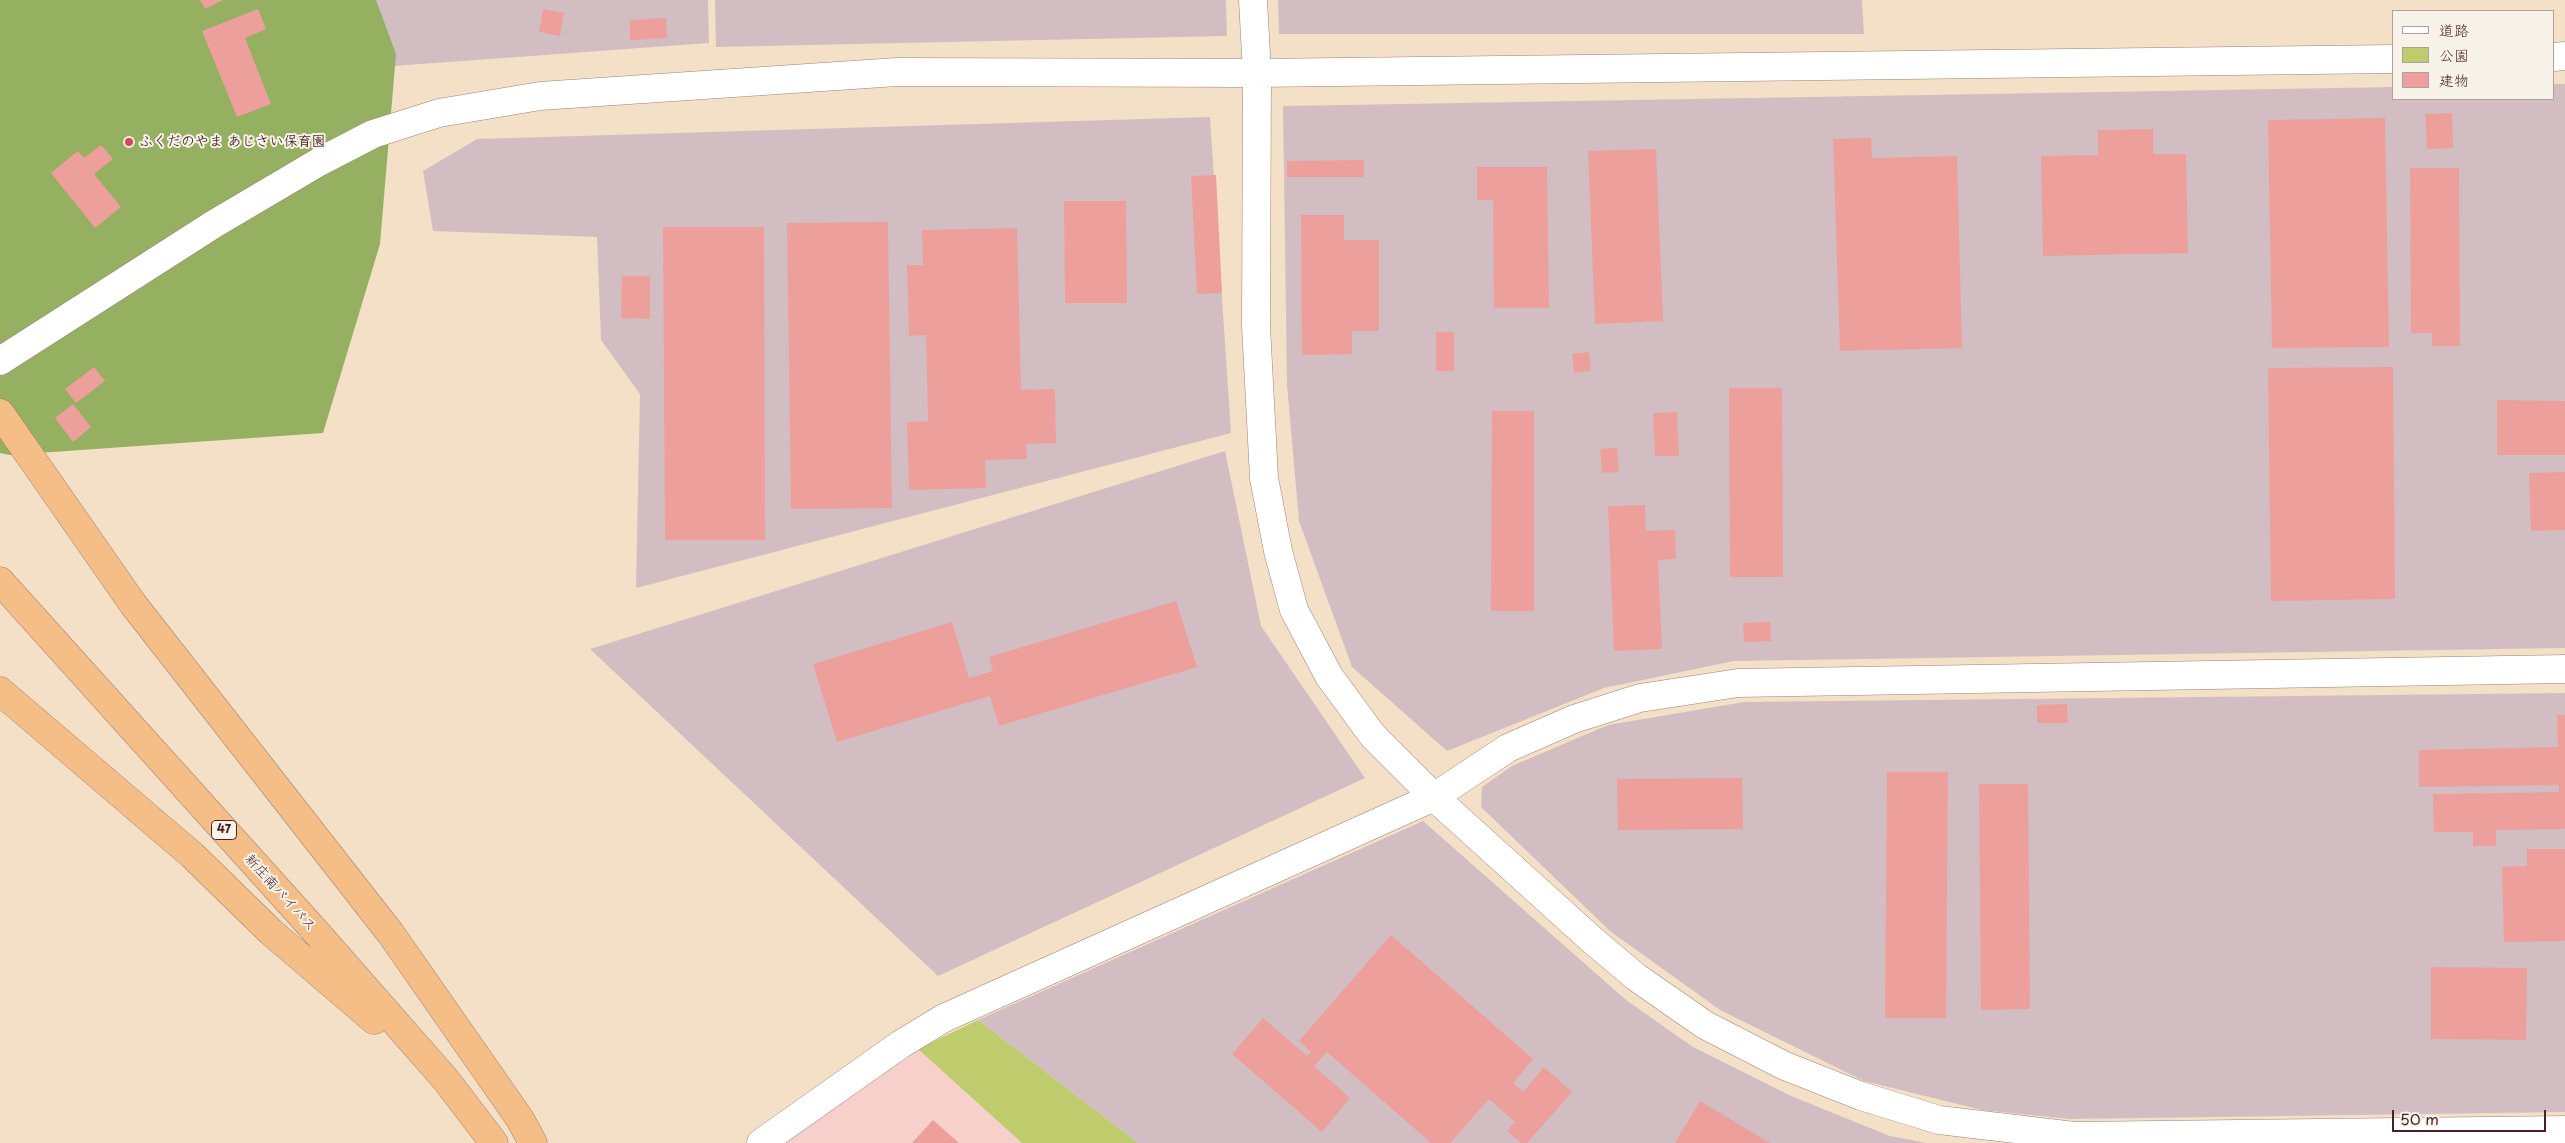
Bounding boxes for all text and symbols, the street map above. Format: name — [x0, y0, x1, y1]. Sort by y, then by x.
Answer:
legend — [2392, 10, 2555, 100]
text: 道路 — [2439, 18, 2469, 41]
text: 公園 — [2439, 43, 2469, 66]
text: 建物 — [2439, 68, 2469, 91]
place label: ふくだのやま あじさい保育園 — [139, 134, 325, 150]
marker: ふくだのやま あじさい保育園 — [123, 136, 135, 148]
road number: 47 — [212, 820, 236, 840]
street label: 新庄南バイパス — [241, 851, 319, 935]
scale bar — [2395, 1100, 2549, 1132]
text: 50 m — [2400, 1107, 2439, 1130]

